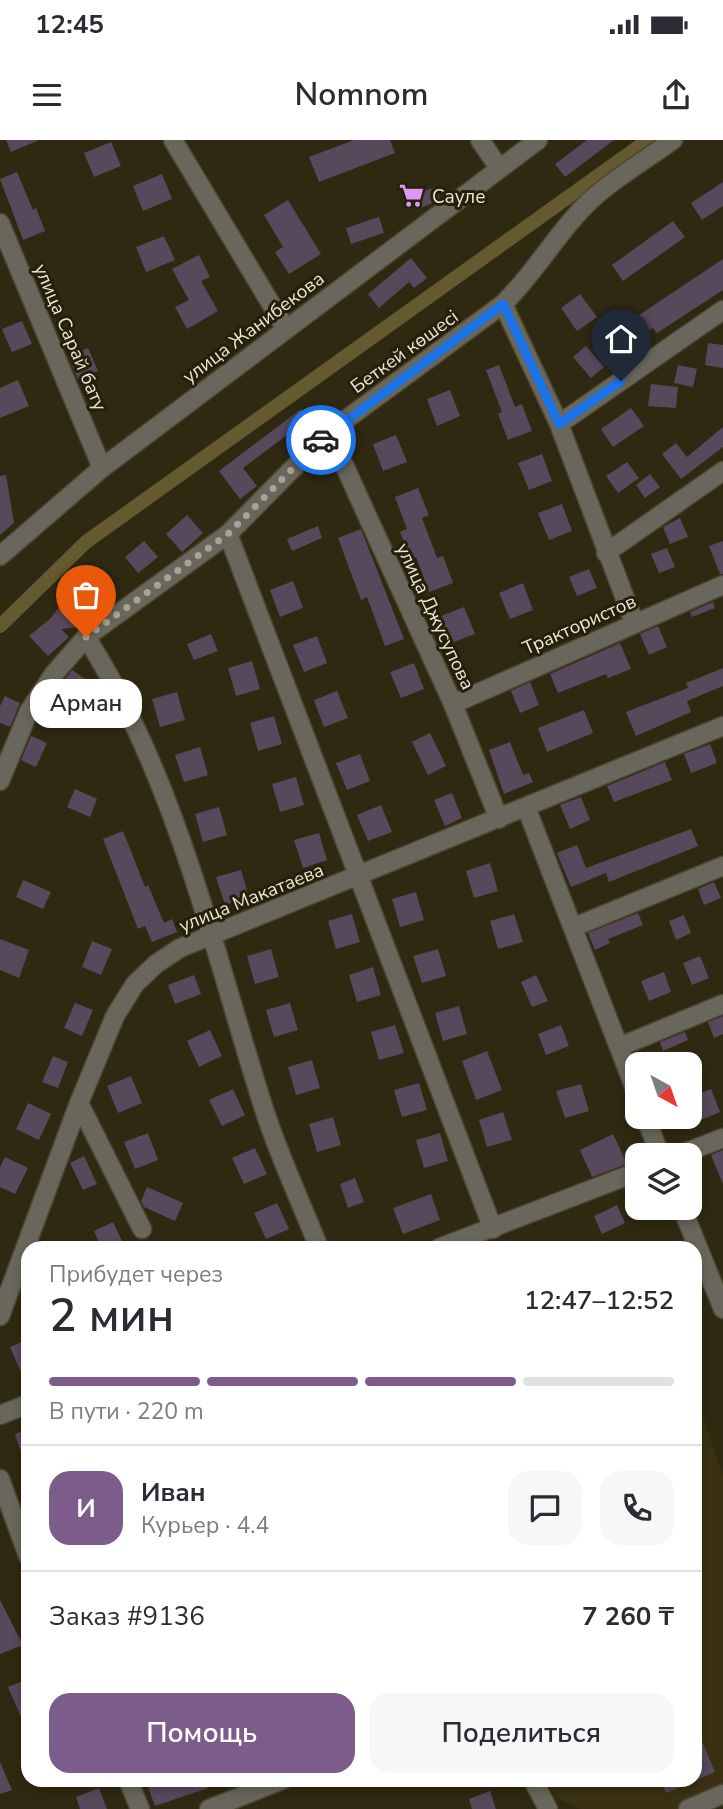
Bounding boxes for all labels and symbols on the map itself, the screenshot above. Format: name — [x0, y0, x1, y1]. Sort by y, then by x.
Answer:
supermarket icon: Сауле — [398, 182, 426, 210]
place label: Сауле — [432, 184, 485, 210]
street label: улица Сарай бату — [27, 260, 113, 415]
street label: улица Жанибекова — [177, 266, 330, 390]
street label: Беткей көшесі — [345, 304, 464, 400]
pin — [591, 309, 651, 381]
courier — [286, 405, 356, 475]
street label: улица Джусупова — [390, 539, 480, 694]
pin — [56, 565, 116, 637]
street label: Трактористов — [519, 588, 640, 662]
callout: Арман — [30, 679, 142, 728]
street label: улица Макатаева — [175, 857, 328, 939]
north arrow — [625, 1052, 702, 1129]

